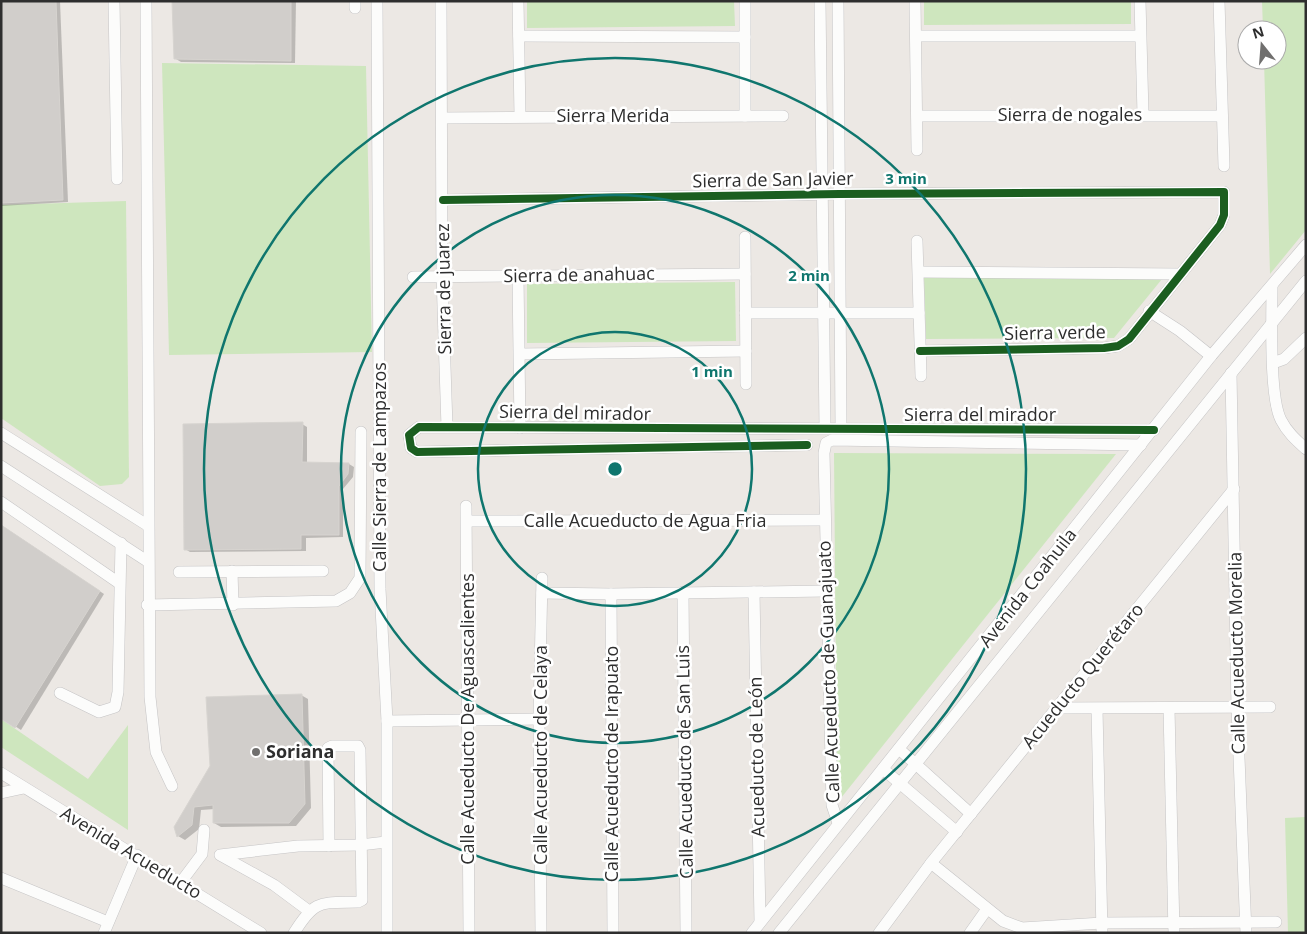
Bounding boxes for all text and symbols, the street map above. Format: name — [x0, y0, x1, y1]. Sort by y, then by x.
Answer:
north arrow — [1237, 20, 1287, 70]
text: N — [1250, 21, 1266, 43]
street label: Sierra de nogales — [998, 102, 1142, 126]
street label: Sierra Merida — [556, 103, 670, 127]
street label: Sierra de San Javier — [692, 166, 854, 192]
text: 3 min — [885, 168, 927, 188]
street label: Sierra de juarez — [430, 223, 456, 355]
street label: Sierra de anahuac — [503, 261, 655, 287]
text: 2 min — [788, 265, 830, 285]
street label: Sierra verde — [1004, 319, 1106, 345]
text: 1 min — [691, 361, 733, 381]
street label: Calle Sierra de Lampazos — [367, 362, 391, 572]
street label: Sierra del mirador — [499, 399, 652, 425]
street label: Sierra del mirador — [904, 402, 1057, 426]
centre of rings — [606, 460, 624, 478]
street label: Calle Acueducto de Agua Fria — [524, 508, 766, 532]
street label: Avenida Coahuila — [973, 523, 1081, 652]
street label: Calle Acueducto de Guanajuato — [811, 540, 845, 804]
street label: Calle Acueducto Morelia — [1222, 552, 1250, 754]
street label: Calle Acueducto De Aguascalientes — [455, 573, 479, 865]
street label: Acueducto Querétaro — [1016, 597, 1148, 753]
street label: Calle Acueducto de Celaya — [528, 645, 552, 865]
street label: Calle Acueducto de San Luis — [670, 645, 698, 879]
street label: Calle Acueducto de Irapuato — [599, 646, 623, 882]
street label: Acueducto de León — [743, 676, 769, 838]
place label: Soriana — [266, 739, 334, 763]
marker: Soriana — [250, 746, 262, 758]
street label: Avenida Acueducto — [56, 800, 207, 904]

